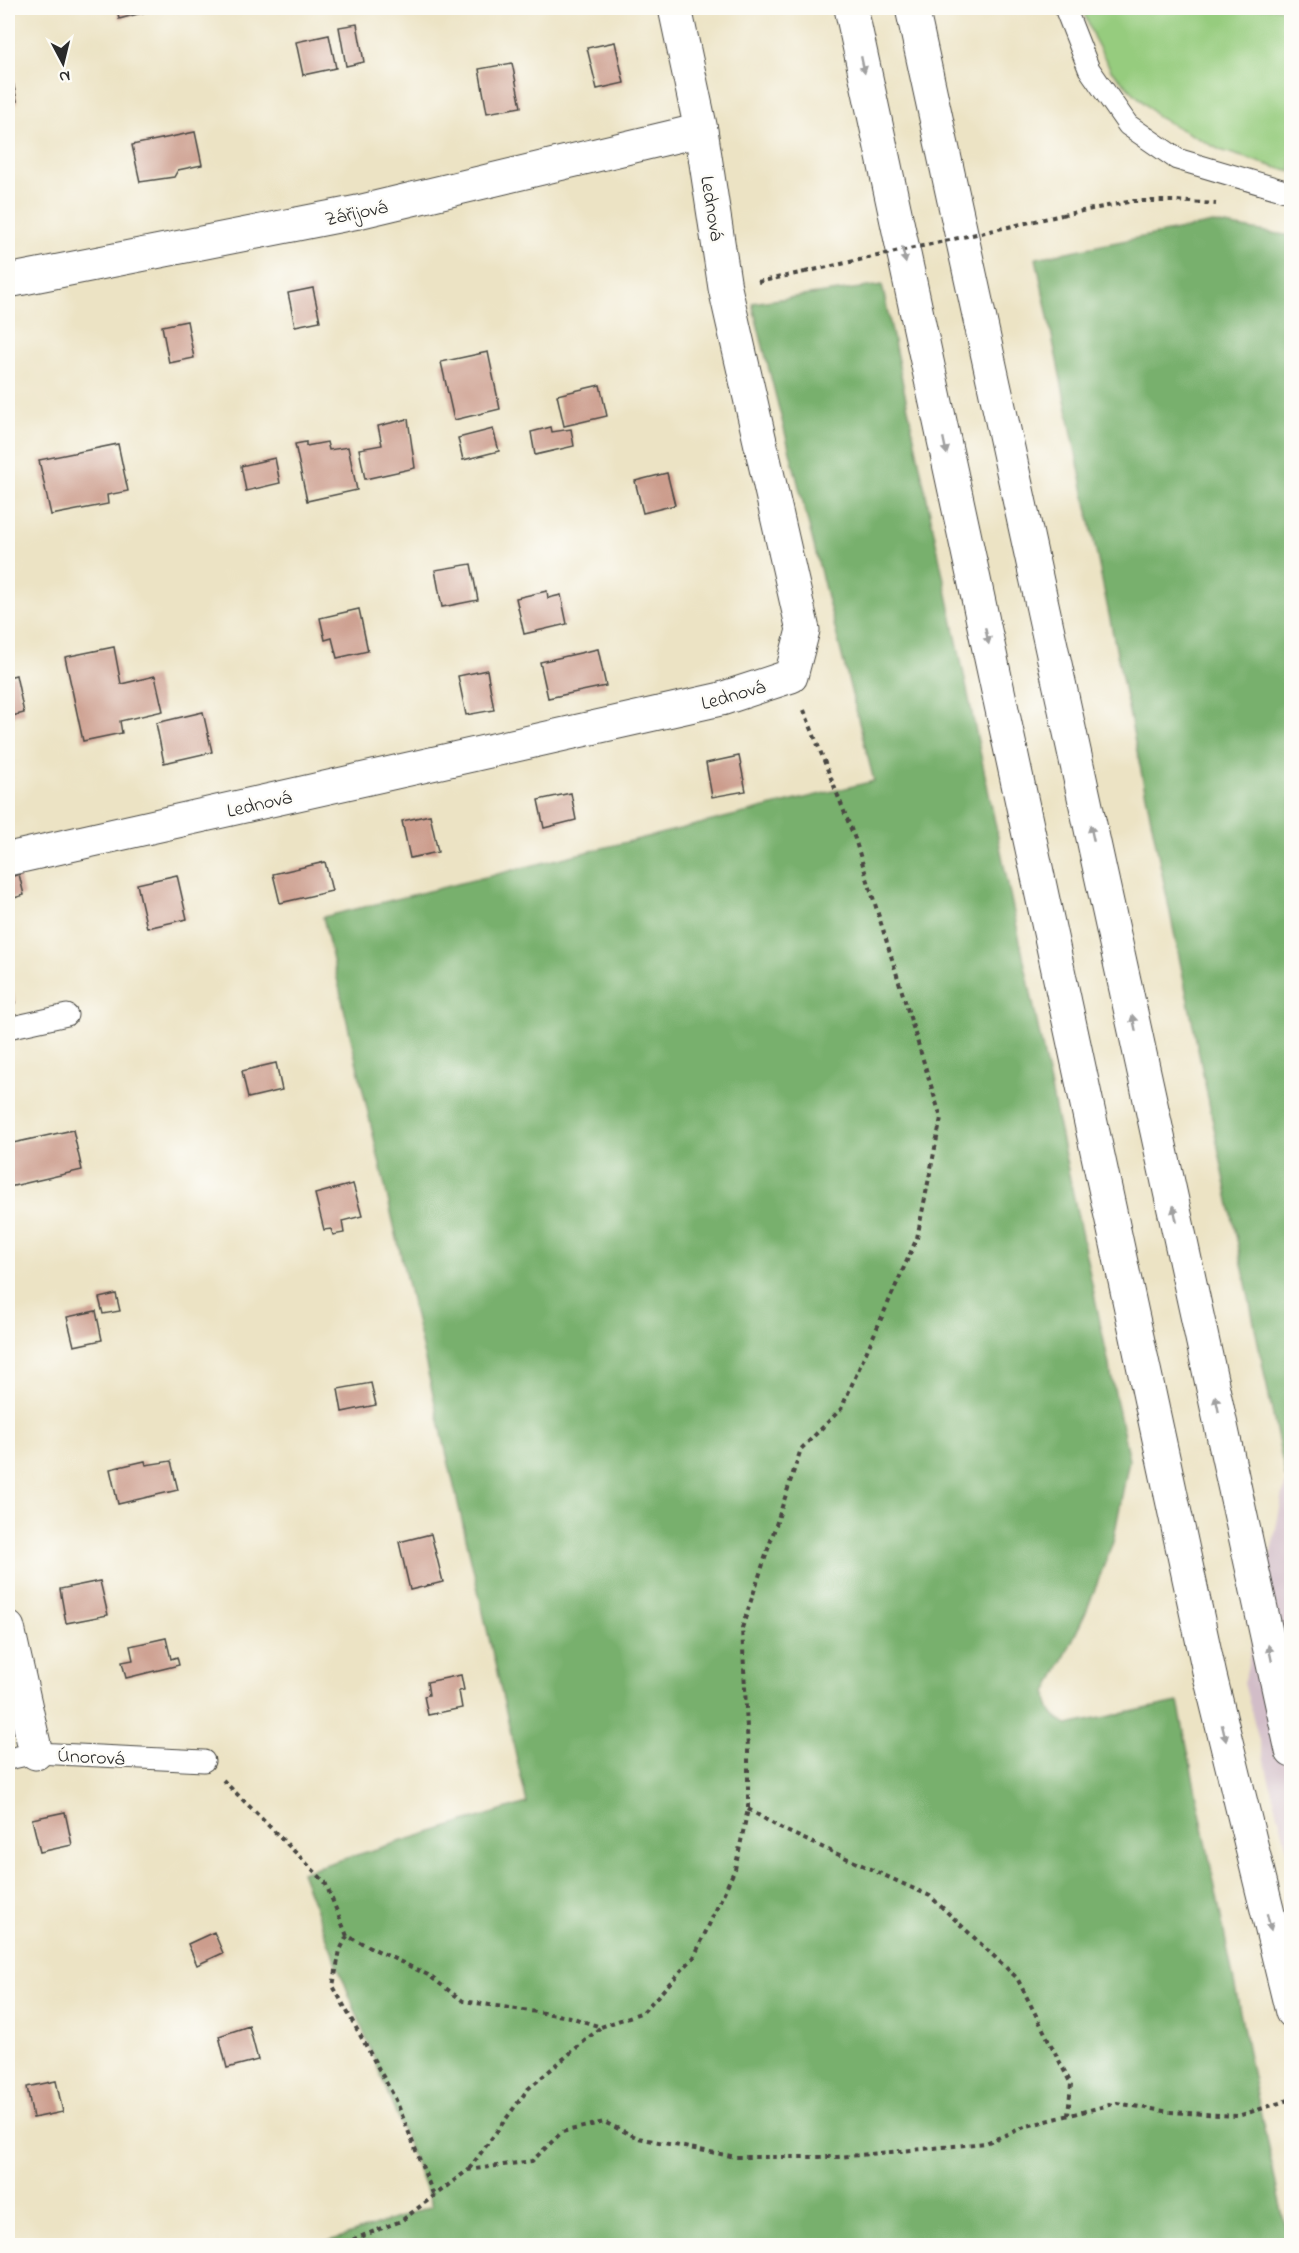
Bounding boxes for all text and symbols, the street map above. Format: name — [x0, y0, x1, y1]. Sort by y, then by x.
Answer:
north arrow — [33, 33, 93, 93]
one-way arrow — [859, 55, 868, 74]
text: N — [58, 63, 71, 88]
street label: Lednová — [691, 174, 730, 243]
street label: Zářijová — [322, 194, 391, 235]
one-way arrow — [900, 246, 909, 265]
one-way arrow — [941, 437, 951, 455]
one-way arrow — [982, 627, 992, 646]
street label: Lednová — [698, 673, 769, 719]
street label: Lednová — [224, 784, 295, 827]
one-way arrow — [1087, 823, 1096, 842]
one-way arrow — [1128, 1014, 1138, 1033]
one-way arrow — [1170, 1204, 1179, 1223]
one-way arrow — [1212, 1395, 1221, 1414]
one-way arrow — [1264, 1643, 1274, 1662]
one-way arrow — [1219, 1723, 1229, 1742]
street label: Únorová — [56, 1742, 125, 1775]
one-way arrow — [1265, 1913, 1275, 1931]

